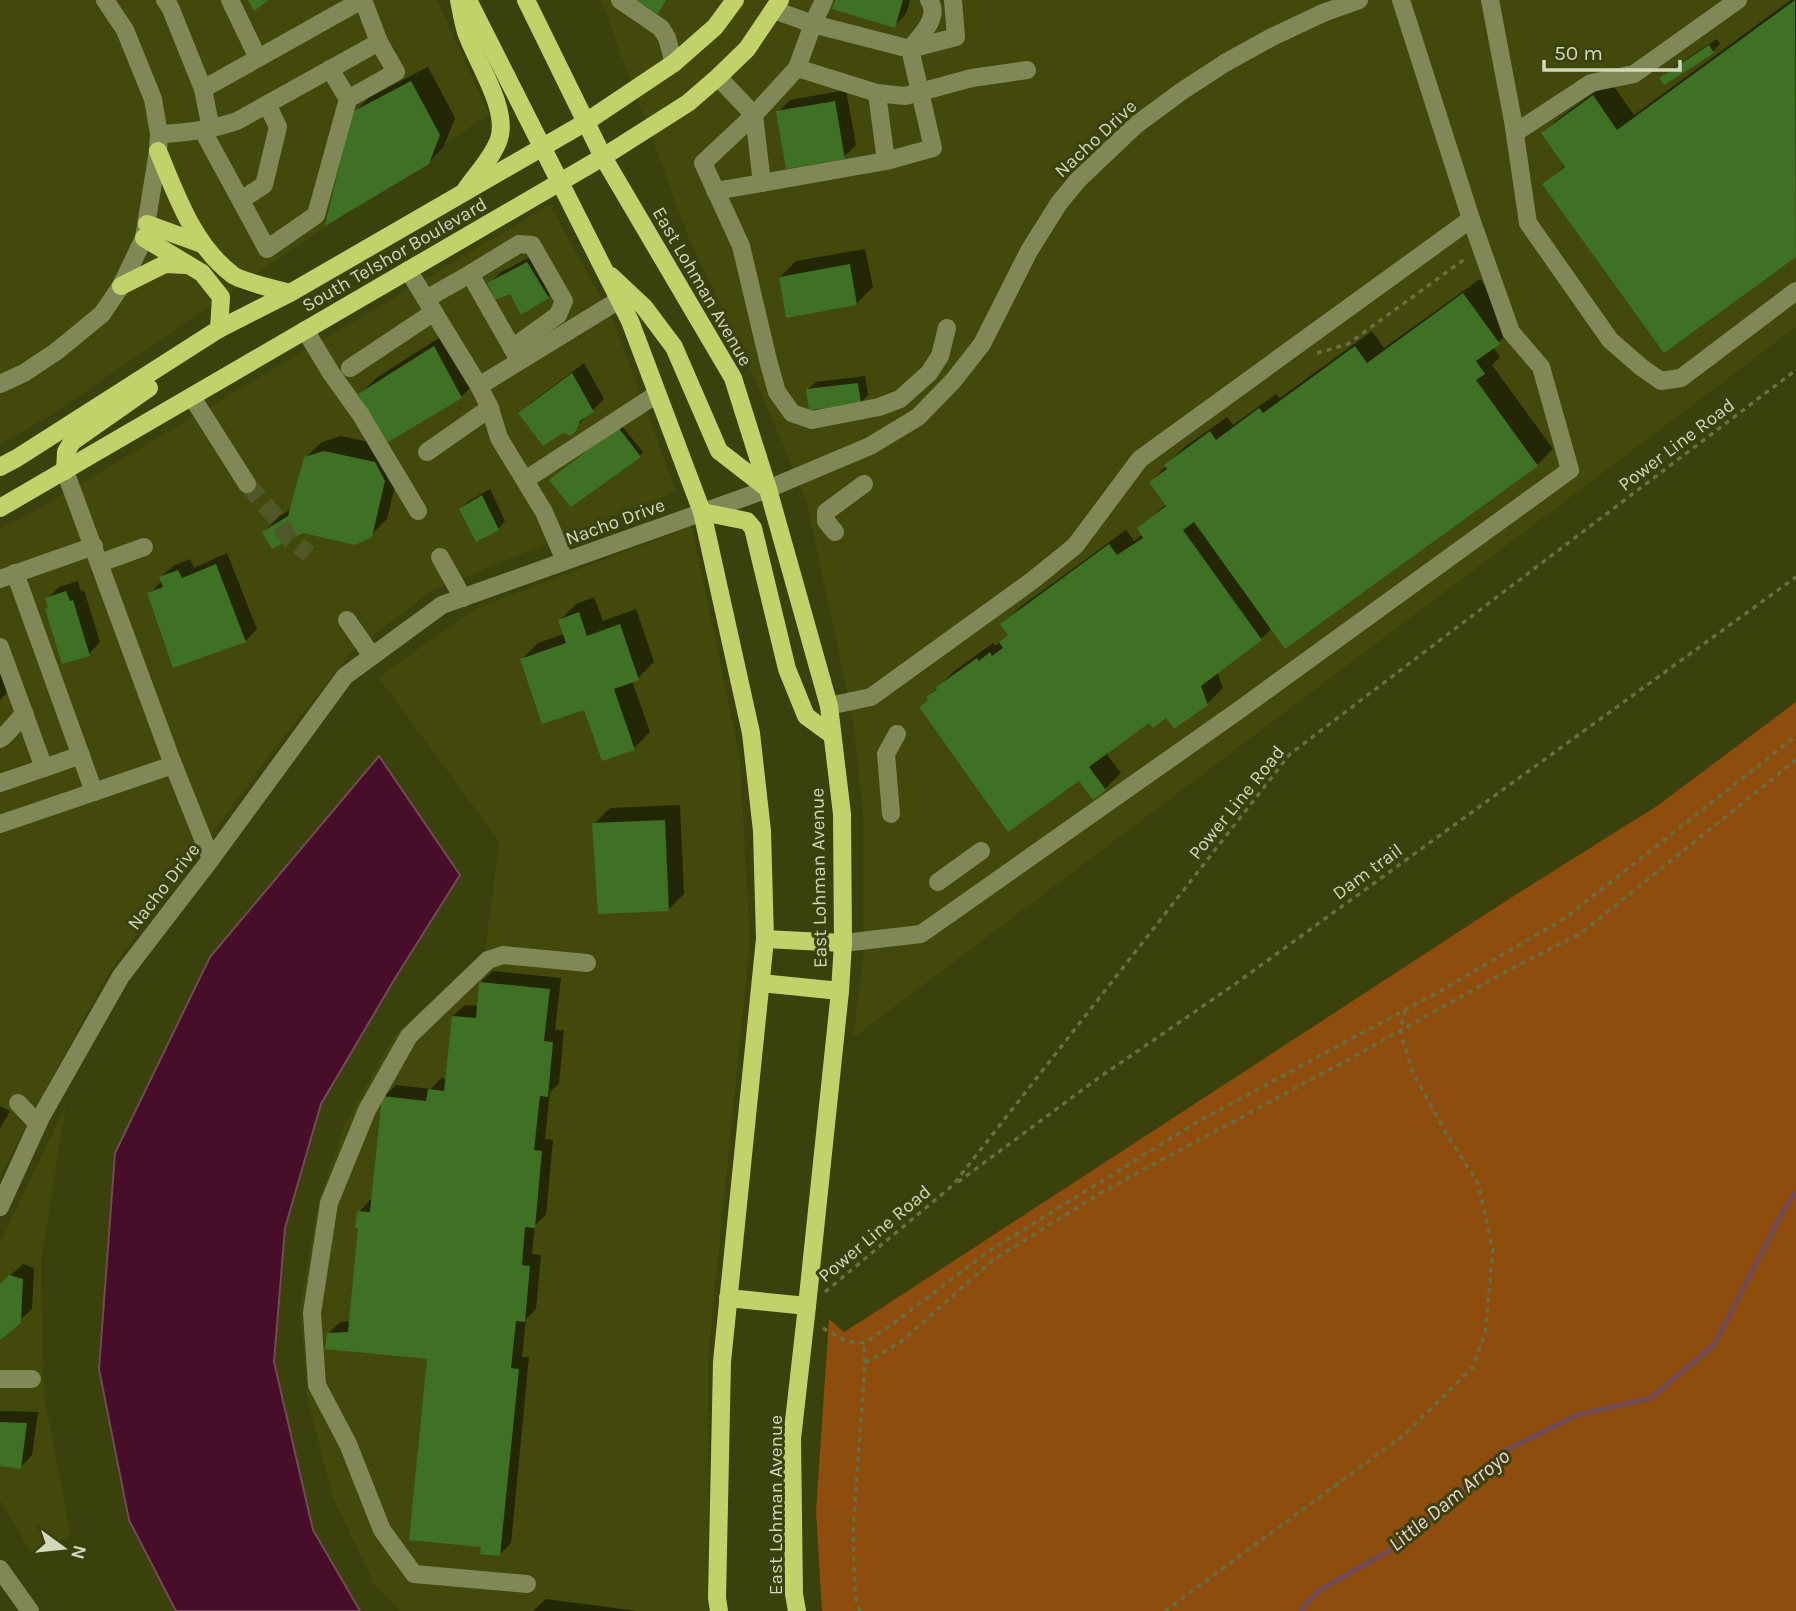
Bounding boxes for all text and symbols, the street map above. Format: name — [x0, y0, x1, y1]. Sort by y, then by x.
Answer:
scale bar — [1544, 28, 1680, 72]
text: 50 m — [1554, 41, 1603, 65]
street label: Nacho Drive — [1050, 95, 1141, 182]
street label: South Telshor Boulevard — [298, 193, 491, 317]
street label: East Lohman Avenue — [648, 203, 757, 370]
street label: Power Line Road — [1614, 394, 1739, 496]
street label: Nacho Drive — [563, 494, 668, 550]
street label: Power Line Road — [1184, 741, 1289, 864]
street label: East Lohman Avenue — [806, 788, 832, 968]
street label: Nacho Drive — [123, 839, 204, 934]
street label: Dam trail — [1328, 839, 1407, 904]
street label: Power Line Road — [814, 1180, 935, 1287]
street label: East Lohman Avenue — [765, 1415, 787, 1595]
water label: Little Dam Arroyo — [1384, 1444, 1515, 1556]
north arrow — [28, 1513, 98, 1583]
text: N — [66, 1543, 91, 1562]

